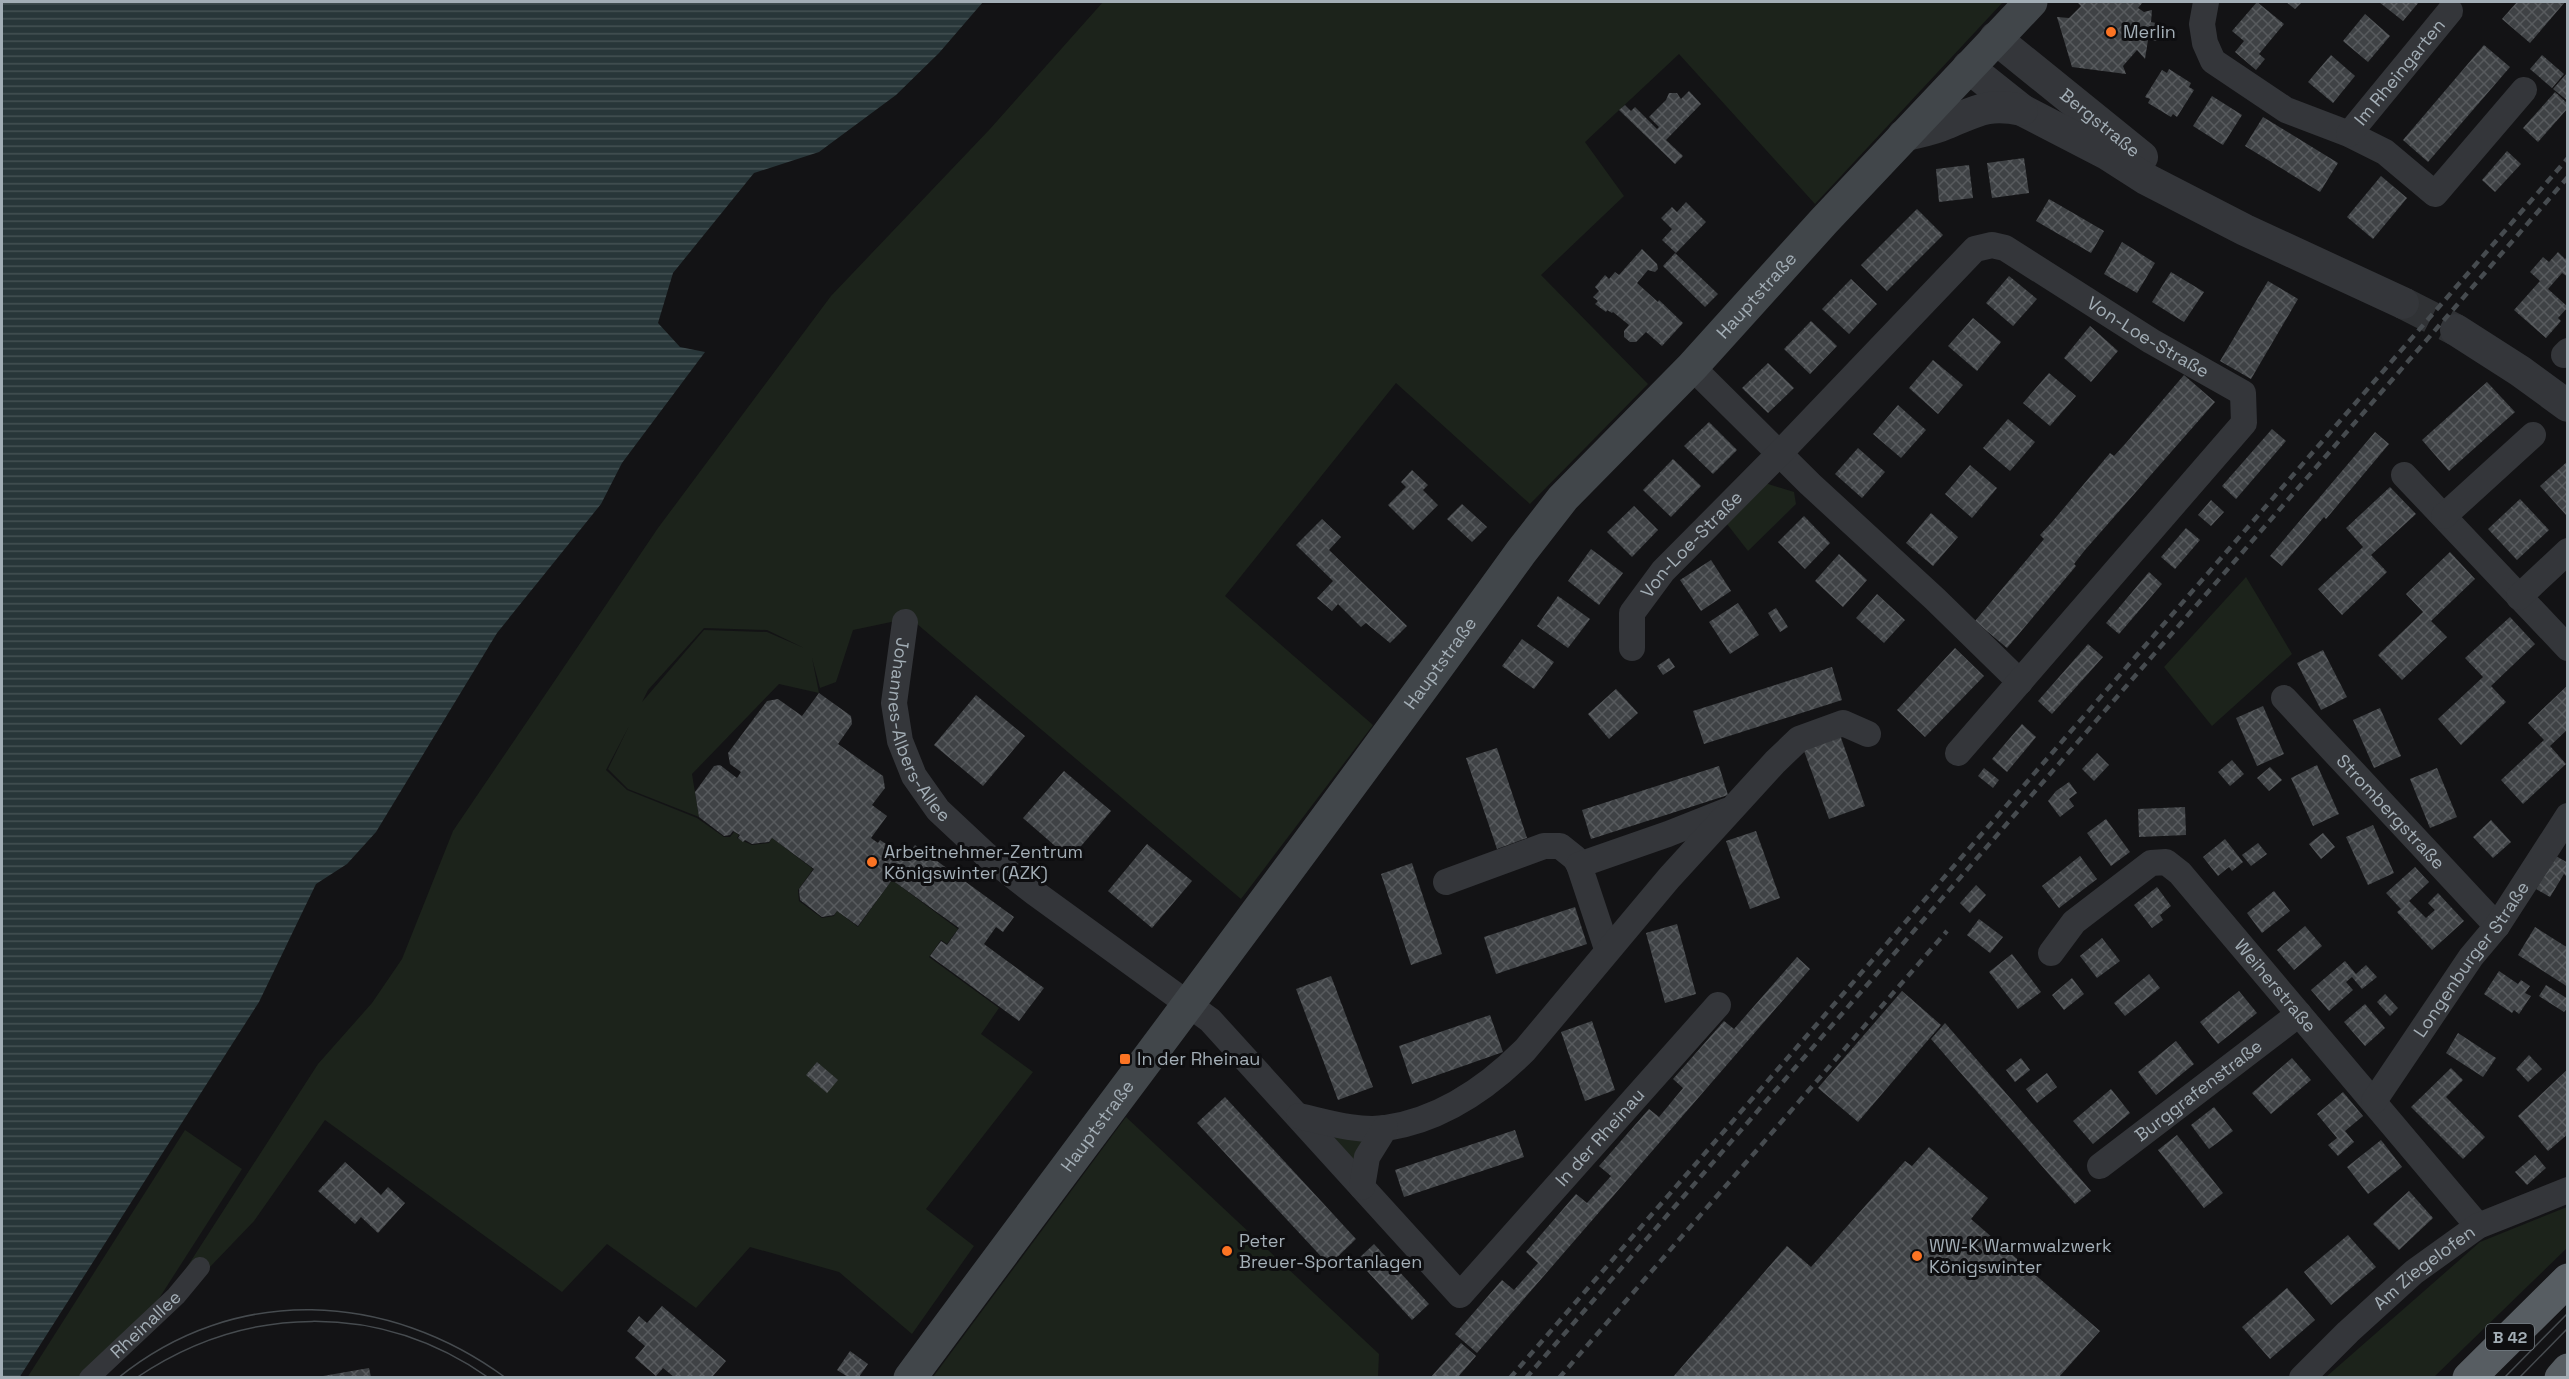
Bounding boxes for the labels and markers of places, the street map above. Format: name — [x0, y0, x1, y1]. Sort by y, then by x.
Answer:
place label: Merlin — [2123, 20, 2176, 43]
marker: Merlin — [2104, 25, 2118, 39]
place label: Arbeitnehmer-Zentrum Königswinter (AZK) — [884, 840, 1083, 884]
marker: Arbeitnehmer-Zentrum Königswinter (AZK) — [865, 855, 879, 869]
place label: In der Rheinau — [1137, 1047, 1260, 1070]
marker: In der Rheinau — [1118, 1052, 1132, 1066]
place label: Peter Breuer-Sportanlagen — [1239, 1229, 1422, 1273]
place label: WW-K Warmwalzwerk Königswinter — [1929, 1234, 2112, 1278]
marker: Peter Breuer-Sportanlagen — [1220, 1244, 1234, 1258]
marker: WW-K Warmwalzwerk Königswinter — [1910, 1249, 1924, 1263]

